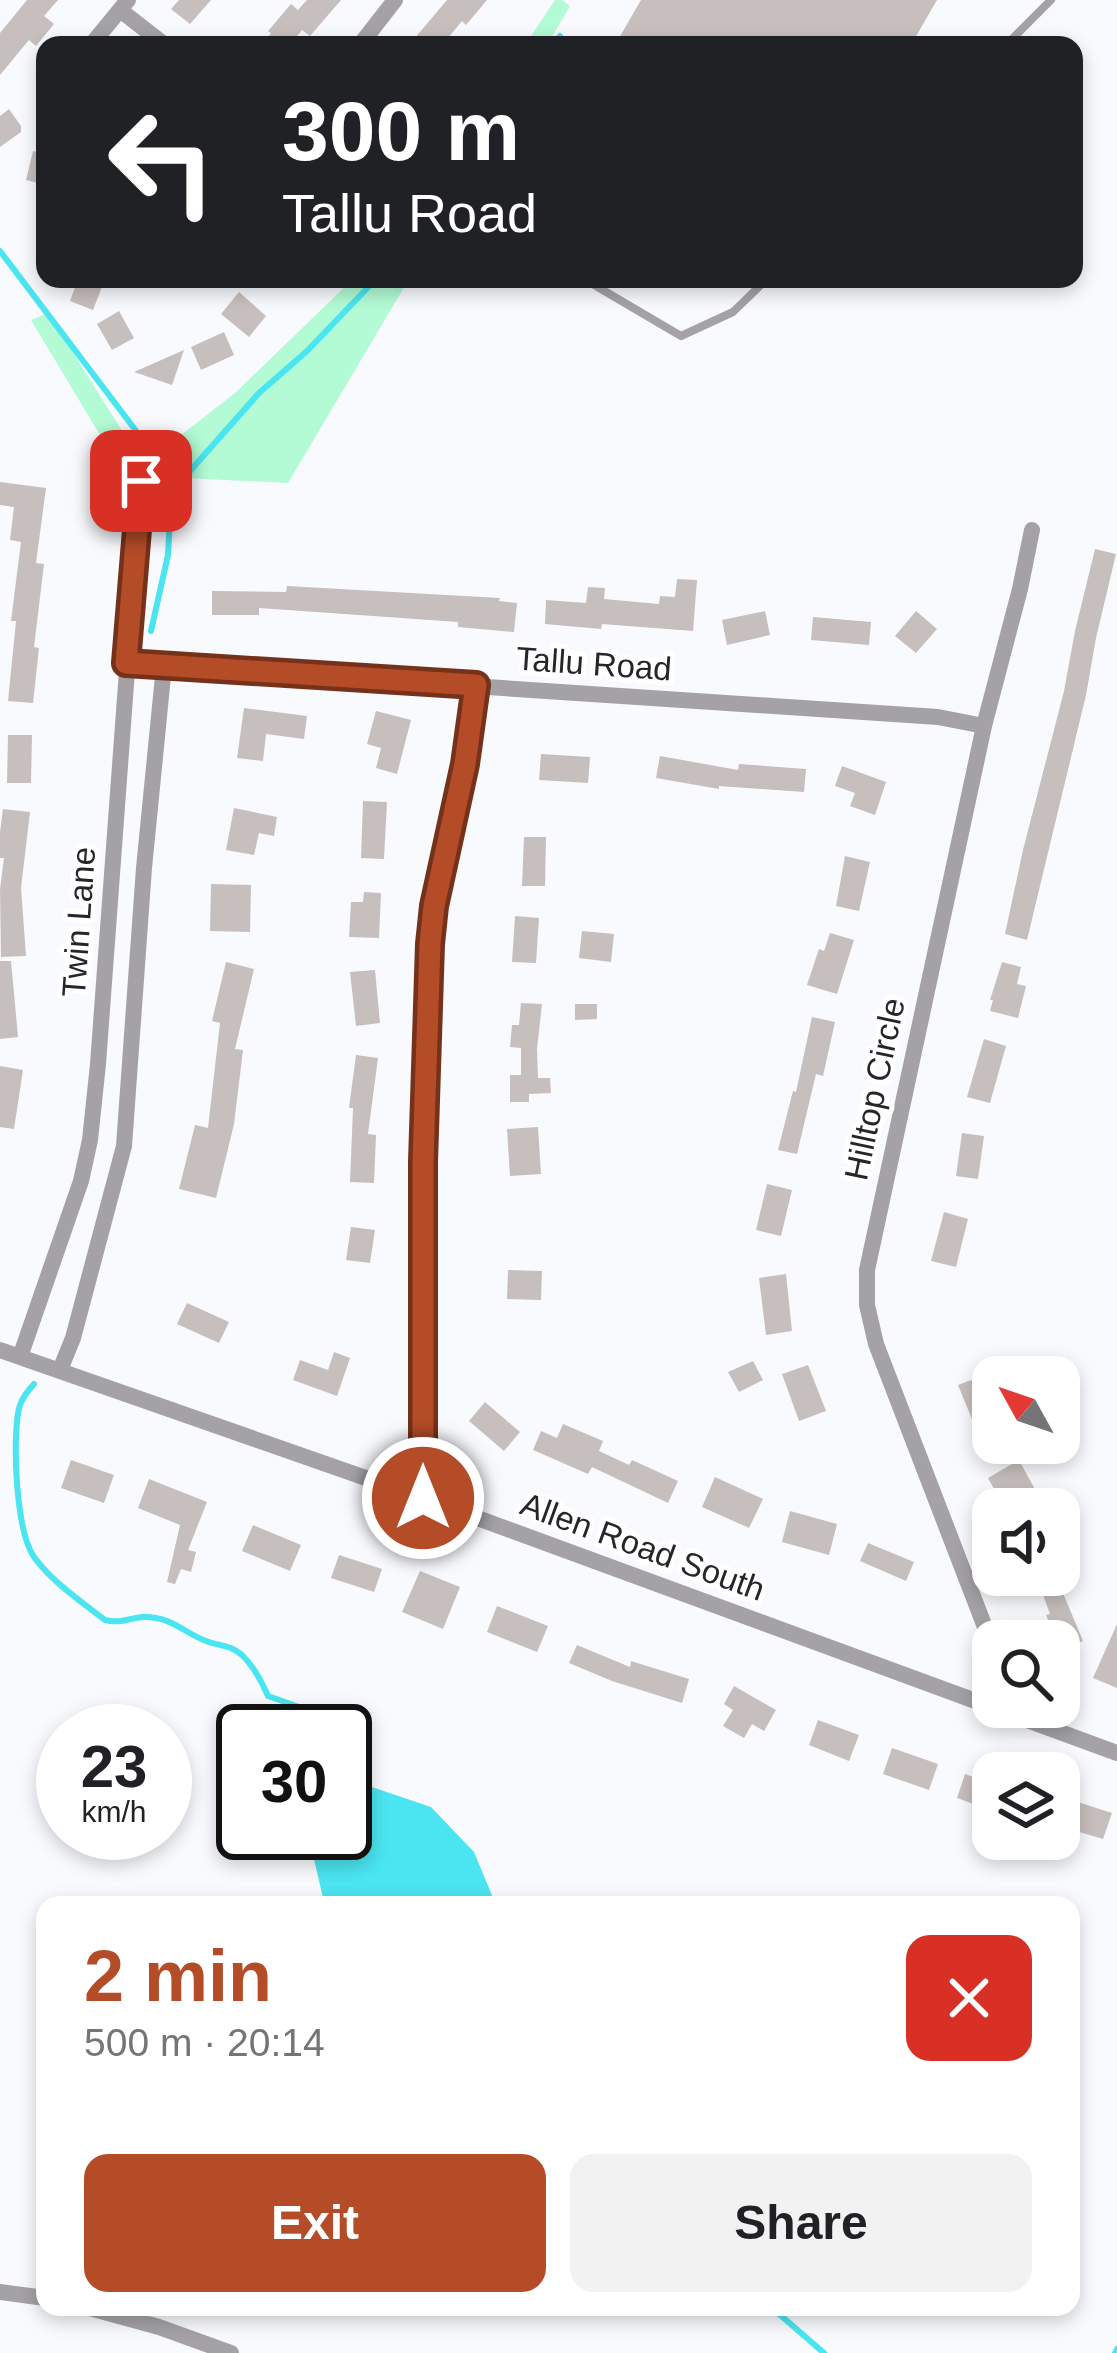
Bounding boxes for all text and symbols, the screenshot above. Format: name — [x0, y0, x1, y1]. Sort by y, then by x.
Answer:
icon: left — [84, 84, 240, 240]
text: 300 m — [282, 84, 520, 178]
text: Tallu Road — [282, 183, 537, 243]
pin — [90, 430, 192, 532]
icon: arrive — [108, 448, 174, 514]
street label: Tallu Road — [515, 640, 673, 687]
street label: Twin Lane — [55, 846, 102, 998]
street label: Hilltop Circle — [837, 995, 912, 1184]
north arrow — [972, 1356, 1080, 1464]
map controls — [972, 1356, 1080, 1860]
position arrow — [360, 1435, 486, 1561]
street label: Allen Road South — [516, 1485, 770, 1608]
button: sound — [972, 1488, 1080, 1596]
button: search — [972, 1620, 1080, 1728]
speed limit sign: 30 — [216, 1704, 372, 1860]
text: 23 — [81, 1733, 147, 1800]
button: layers — [972, 1752, 1080, 1860]
text: km/h — [81, 1795, 147, 1828]
button: close — [906, 1935, 1032, 2061]
text: 2 min — [84, 1936, 272, 2016]
text: 500 m · 20:14 — [84, 2021, 325, 2064]
button: Exit — [84, 2154, 546, 2292]
button: Share — [570, 2154, 1032, 2292]

